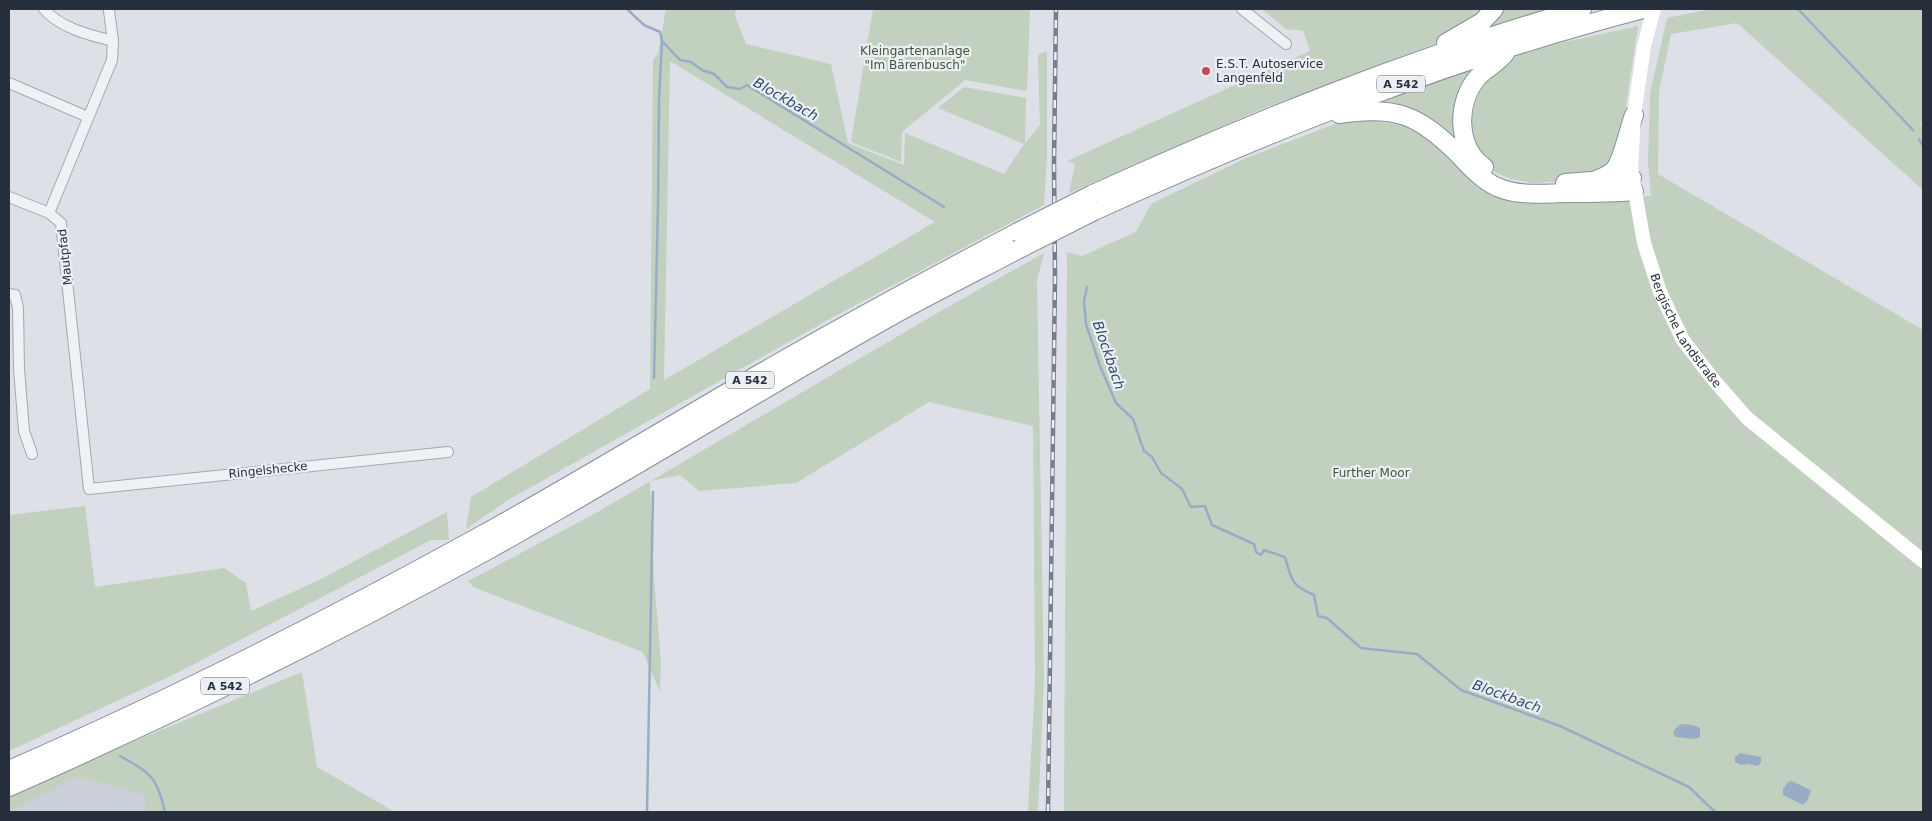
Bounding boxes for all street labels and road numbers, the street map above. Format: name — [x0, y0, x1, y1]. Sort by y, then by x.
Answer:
road number: A 542 — [1377, 76, 1425, 92]
street label: Mautpfad — [55, 228, 75, 286]
street label: Bergische Landstraße — [1647, 272, 1724, 390]
road number: A 542 — [726, 372, 774, 388]
street label: Ringelshecke — [228, 459, 308, 481]
road number: A 542 — [201, 678, 249, 694]

